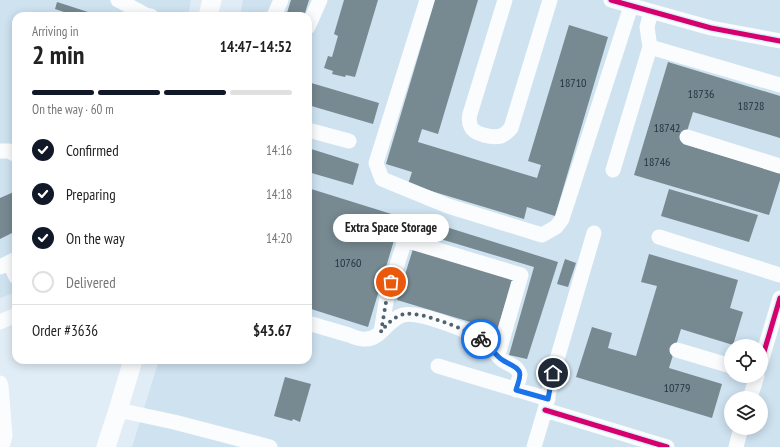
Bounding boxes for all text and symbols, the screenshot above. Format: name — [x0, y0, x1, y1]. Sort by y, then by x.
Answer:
text: Arriving in — [32, 23, 79, 40]
text: 14:47–14:52 — [220, 37, 292, 56]
text: 2 min — [32, 38, 85, 71]
house number: 18710 — [559, 75, 587, 90]
house number: 18736 — [687, 86, 715, 101]
house number: 18728 — [737, 98, 765, 113]
text: On the way · 60 m — [32, 101, 114, 118]
house number: 18742 — [653, 120, 681, 135]
icon: check — [32, 139, 54, 161]
text: Confirmed — [66, 141, 119, 160]
text: 14:16 — [266, 142, 292, 159]
house number: 18746 — [643, 154, 671, 169]
icon: check — [32, 183, 54, 205]
text: Preparing — [66, 185, 116, 204]
text: 14:18 — [266, 186, 292, 203]
callout: Extra Space Storage — [333, 214, 449, 242]
text: Extra Space Storage — [345, 219, 437, 236]
icon: check — [32, 227, 54, 249]
text: On the way — [66, 229, 125, 248]
text: 14:20 — [266, 230, 292, 247]
house number: 10760 — [334, 255, 362, 270]
pin — [374, 265, 408, 299]
icon: bag — [380, 271, 402, 293]
text: Delivered — [66, 273, 116, 292]
courier — [461, 319, 501, 359]
text: Order #3636 — [32, 321, 98, 340]
text: $43.67 — [253, 321, 292, 340]
icon: bike — [470, 328, 492, 350]
map controls — [724, 339, 768, 435]
button: locate — [724, 339, 768, 383]
pin — [536, 356, 570, 390]
icon: home — [542, 362, 564, 384]
house number: 10779 — [663, 380, 691, 395]
button: layers — [724, 391, 768, 435]

